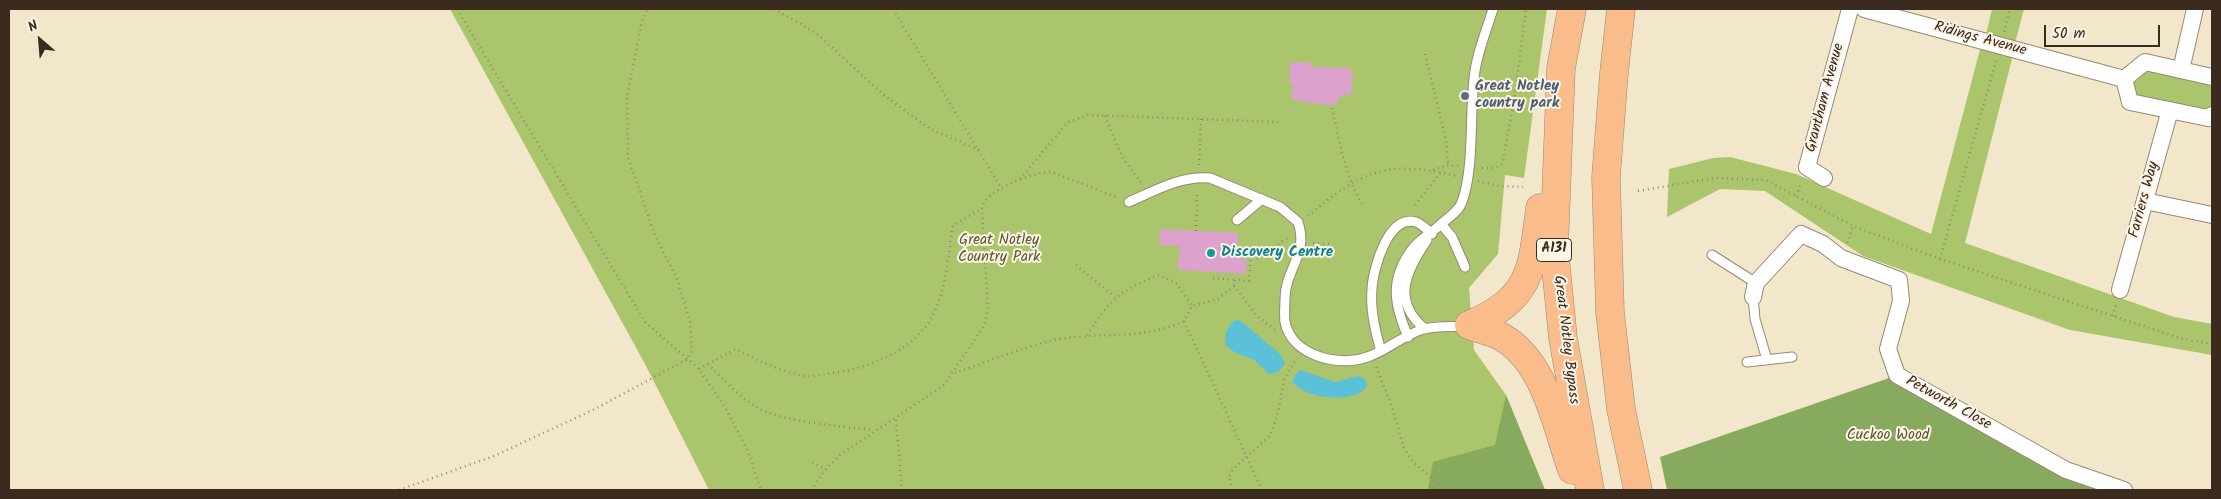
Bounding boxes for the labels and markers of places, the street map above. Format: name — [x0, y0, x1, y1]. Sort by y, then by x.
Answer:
place label: Great Notley country park — [1475, 78, 1559, 113]
marker: Great Notley country park — [1459, 90, 1471, 102]
place label: Discovery Centre — [1221, 244, 1333, 262]
marker: Discovery Centre — [1205, 247, 1217, 259]

